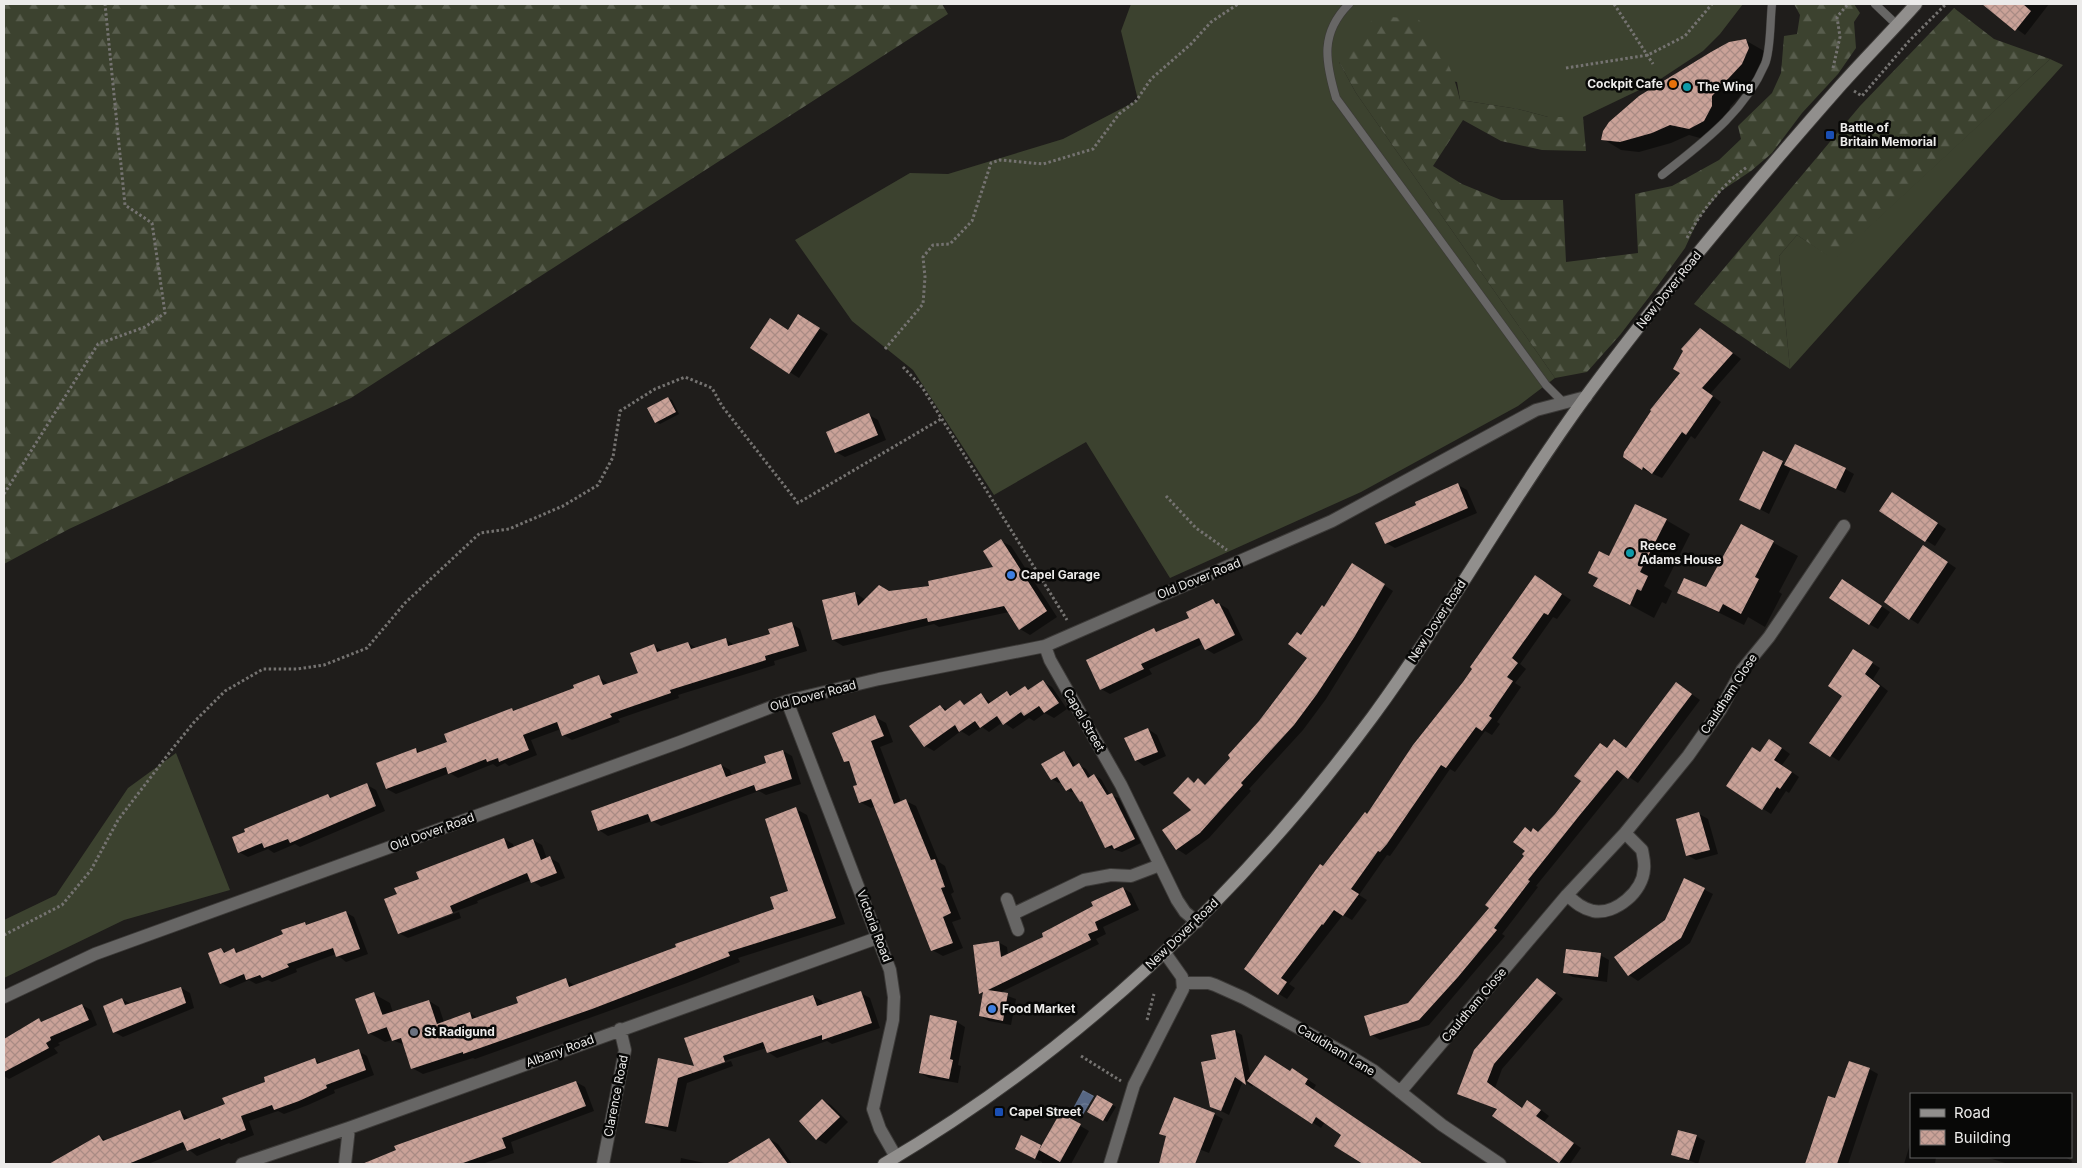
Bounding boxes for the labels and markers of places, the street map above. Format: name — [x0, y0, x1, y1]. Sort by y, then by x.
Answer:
place label: Cockpit Cafe — [1587, 76, 1663, 91]
marker: Cockpit Cafe — [1667, 78, 1679, 90]
place label: The Wing — [1697, 79, 1753, 94]
marker: The Wing — [1681, 81, 1693, 93]
place label: Battle of Britain Memorial — [1840, 120, 1936, 149]
marker: Battle of Britain Memorial — [1824, 129, 1836, 141]
place label: Reece Adams House — [1640, 538, 1721, 567]
marker: Reece Adams House — [1624, 547, 1636, 559]
place label: Capel Garage — [1021, 567, 1100, 582]
marker: Capel Garage — [1005, 569, 1017, 581]
place label: Food Market — [1002, 1001, 1076, 1016]
marker: Food Market — [986, 1003, 998, 1015]
place label: St Radigund — [424, 1024, 495, 1039]
marker: St Radigund — [408, 1026, 420, 1038]
place label: Capel Street — [1009, 1104, 1082, 1119]
marker: Capel Street — [993, 1106, 1005, 1118]

